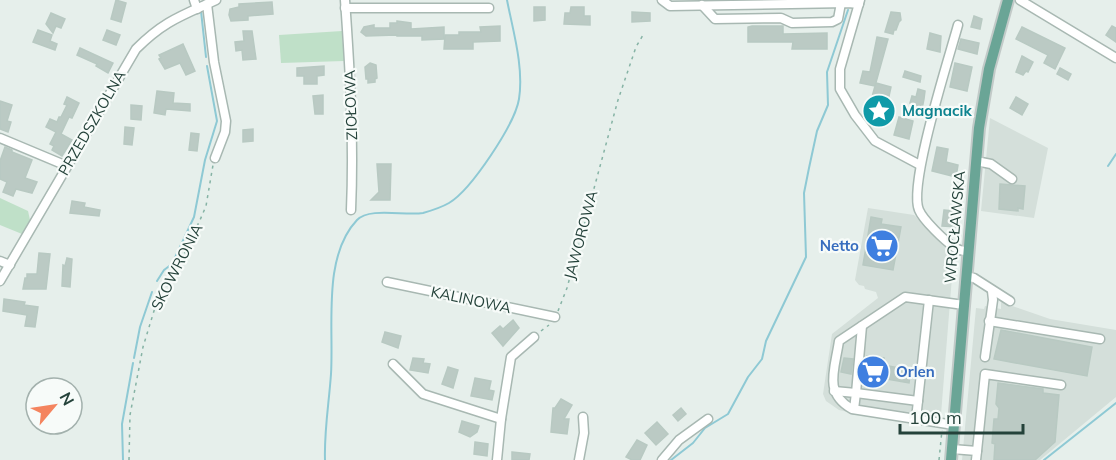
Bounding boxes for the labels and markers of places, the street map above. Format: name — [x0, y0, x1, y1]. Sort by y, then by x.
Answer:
place icon: Magnacik — [861, 93, 897, 129]
place label: Magnacik — [902, 101, 973, 120]
supermarket icon: Netto — [864, 228, 900, 264]
place label: Netto — [820, 236, 859, 255]
supermarket icon: Orlen — [855, 354, 891, 390]
place label: Orlen — [896, 362, 935, 381]

